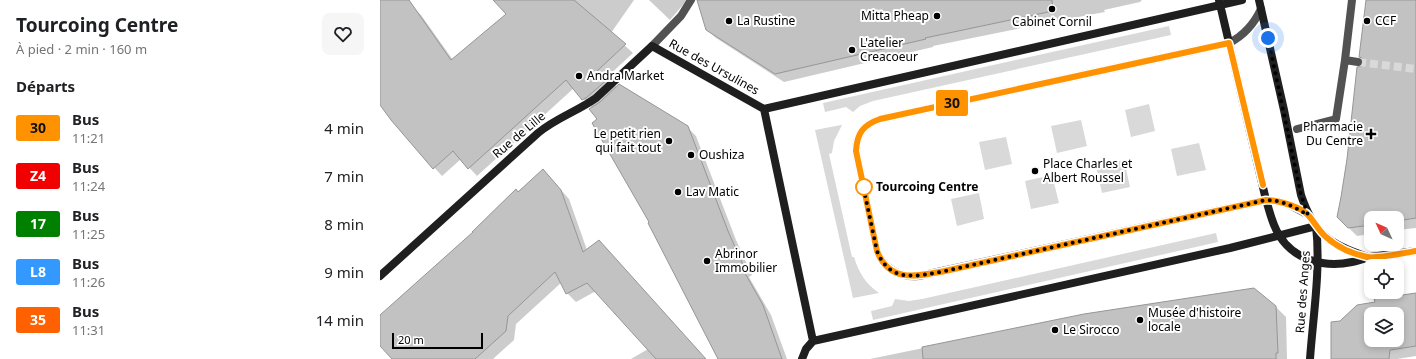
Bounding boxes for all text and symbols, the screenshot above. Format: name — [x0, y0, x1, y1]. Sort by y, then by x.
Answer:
marker: Cabinet Cornil — [1047, 4, 1057, 14]
place label: Mitta Pheap — [861, 7, 929, 24]
marker: Mitta Pheap — [932, 11, 942, 21]
text: Tourcoing Centre — [16, 12, 178, 38]
place label: La Rustine — [737, 12, 796, 29]
place label: CCF — [1375, 12, 1396, 29]
button: heart — [322, 13, 364, 55]
place label: Cabinet Cornil — [1012, 13, 1092, 30]
marker: La Rustine — [724, 16, 734, 26]
marker: CCF — [1362, 16, 1372, 26]
your location — [1258, 28, 1278, 48]
place label: L'atelier Creacoeur — [860, 34, 918, 65]
street label: Rue des Ursulines — [666, 35, 763, 99]
text: À pied · 2 min · 160 m — [16, 40, 147, 58]
marker: L'atelier Creacoeur — [847, 45, 857, 55]
place label: Andra Market — [587, 67, 665, 84]
marker: Andra Market — [574, 71, 584, 81]
text: Départs — [16, 76, 75, 96]
line badge: 30 — [934, 90, 970, 116]
text: 30 — [944, 93, 960, 112]
street label: Rue de Lille — [489, 107, 549, 162]
text: Bus — [72, 109, 99, 129]
text: 30 — [30, 118, 46, 137]
text: 4 min — [324, 118, 364, 138]
place label: Pharmacie Du Centre — [1303, 118, 1363, 149]
place label: Le petit rien qui fait tout — [594, 125, 662, 156]
text: 11:21 — [72, 129, 105, 147]
marker: Pharmacie Du Centre — [1366, 129, 1376, 139]
marker: Le petit rien qui fait tout — [664, 136, 674, 146]
place label: Oushiza — [699, 146, 744, 163]
marker: Oushiza — [686, 150, 696, 160]
place label: Place Charles et Albert Roussel — [1043, 155, 1133, 186]
text: Bus — [72, 157, 99, 177]
text: Z4 — [30, 166, 46, 185]
text: 7 min — [324, 166, 364, 186]
marker: Place Charles et Albert Roussel — [1030, 166, 1040, 176]
text: 11:24 — [72, 177, 105, 195]
marker: Tourcoing Centre — [855, 178, 873, 196]
place label: Tourcoing Centre — [876, 178, 978, 195]
place label: Lav Matic — [686, 183, 739, 200]
marker: Lav Matic — [673, 187, 683, 197]
text: Bus — [72, 205, 99, 225]
north arrow — [1364, 211, 1404, 251]
map controls — [1364, 211, 1404, 347]
text: 17 — [30, 214, 46, 233]
text: 8 min — [324, 214, 364, 234]
text: 11:25 — [72, 225, 105, 243]
place label: Abrinor Immobilier — [715, 245, 777, 276]
street label: Rue des Anges — [1291, 250, 1314, 334]
text: Bus — [72, 253, 99, 273]
marker: Abrinor Immobilier — [702, 256, 712, 266]
button: locate — [1364, 259, 1404, 299]
text: L8 — [30, 262, 46, 281]
text: 9 min — [324, 262, 364, 282]
text: 11:26 — [72, 273, 105, 291]
text: Bus — [72, 301, 99, 321]
place label: Musée d'histoire locale — [1148, 304, 1241, 335]
button: layers — [1364, 307, 1404, 347]
text: 35 — [30, 310, 46, 329]
text: 14 min — [316, 310, 364, 330]
marker: Musée d'histoire locale — [1135, 315, 1145, 325]
text: 11:31 — [72, 321, 105, 339]
place label: Le Sirocco — [1063, 321, 1120, 338]
marker: Le Sirocco — [1050, 325, 1060, 335]
scale bar — [392, 331, 483, 350]
text: 20 m — [398, 332, 424, 347]

